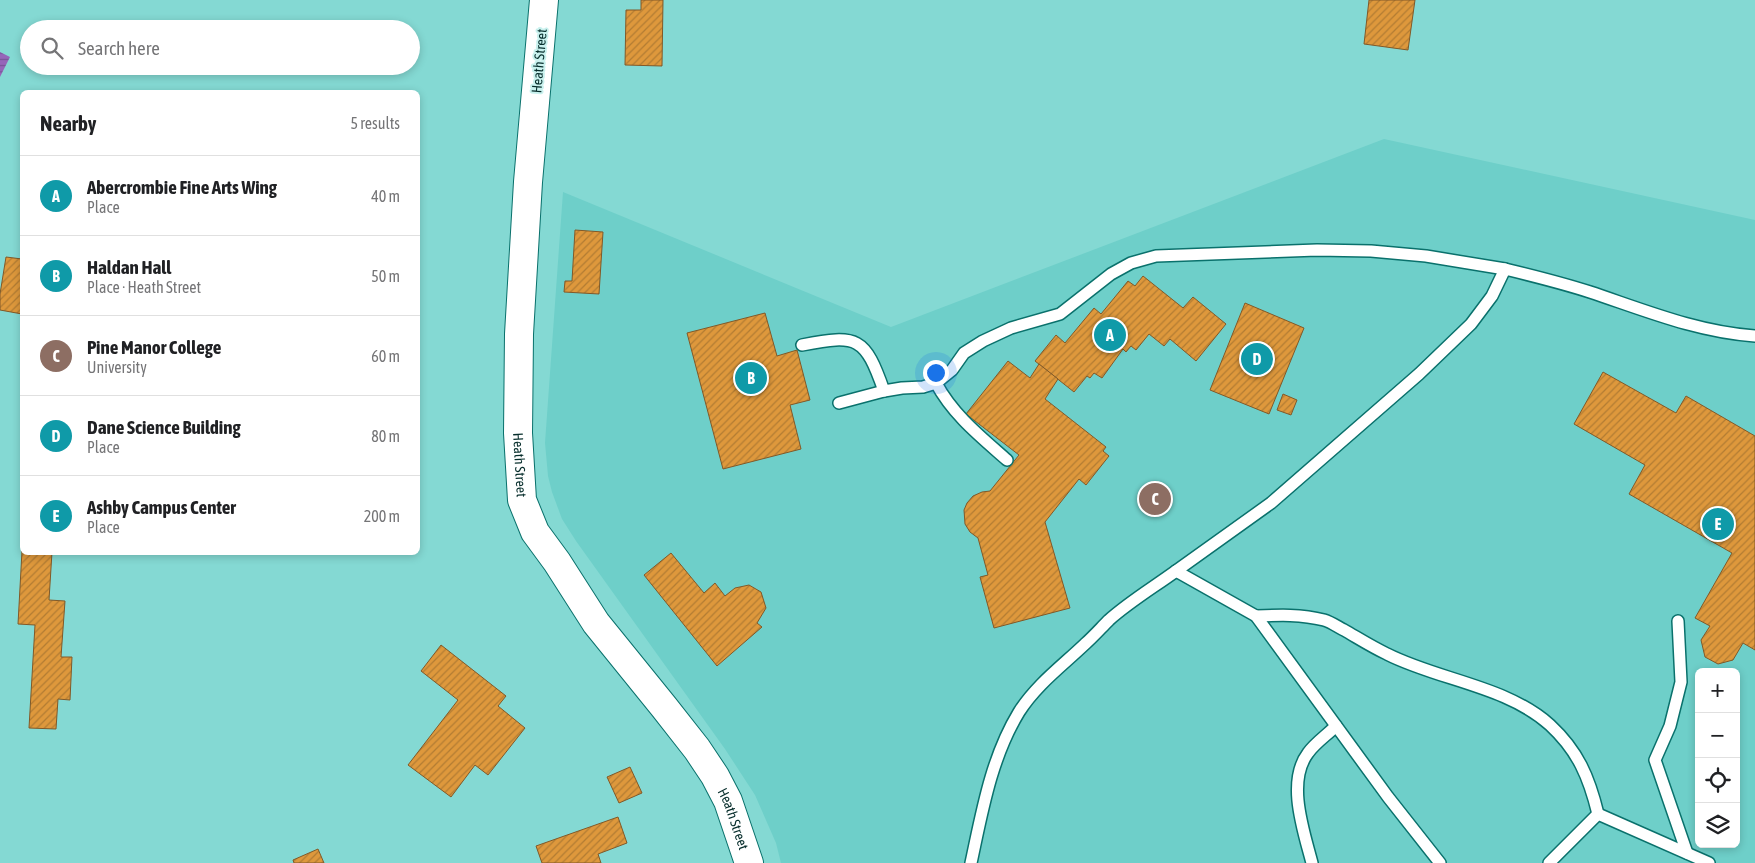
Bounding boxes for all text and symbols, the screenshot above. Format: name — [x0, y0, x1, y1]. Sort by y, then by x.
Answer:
search box — [20, 20, 420, 75]
street label: Heath Street — [528, 28, 550, 94]
icon: search — [38, 34, 66, 62]
text: Search here — [78, 37, 160, 59]
text: Nearby — [40, 111, 96, 135]
text: 5 results — [350, 114, 400, 132]
text: Abercrombie Fine Arts Wing — [87, 176, 277, 198]
text: A — [52, 187, 60, 205]
text: 40 m — [371, 187, 400, 205]
text: Place — [87, 198, 120, 216]
text: Haldan Hall — [87, 256, 171, 278]
text: B — [52, 267, 60, 285]
text: 50 m — [371, 267, 400, 285]
text: Place · Heath Street — [87, 278, 201, 296]
pin: A — [1094, 316, 1126, 354]
text: Pine Manor College — [87, 336, 221, 358]
pin: D — [1241, 340, 1273, 378]
text: C — [52, 347, 60, 365]
text: 60 m — [371, 347, 400, 365]
text: University — [87, 358, 147, 376]
pin: B — [735, 359, 767, 397]
your location — [923, 360, 949, 386]
text: Dane Science Building — [87, 416, 241, 438]
text: D — [52, 427, 60, 445]
text: 80 m — [371, 427, 400, 445]
street label: Heath Street — [510, 432, 530, 498]
text: Place — [87, 438, 120, 456]
pin: C — [1139, 480, 1171, 518]
text: Ashby Campus Center — [87, 496, 236, 518]
pin: E — [1702, 505, 1734, 543]
text: E — [53, 507, 59, 525]
text: 200 m — [364, 507, 400, 525]
text: Place — [87, 518, 120, 536]
map controls — [1695, 668, 1740, 848]
button: + — [1695, 668, 1740, 713]
button: − — [1695, 713, 1740, 758]
button: locate — [1695, 758, 1740, 803]
street label: Heath Street — [715, 785, 752, 852]
button: layers — [1695, 803, 1740, 848]

